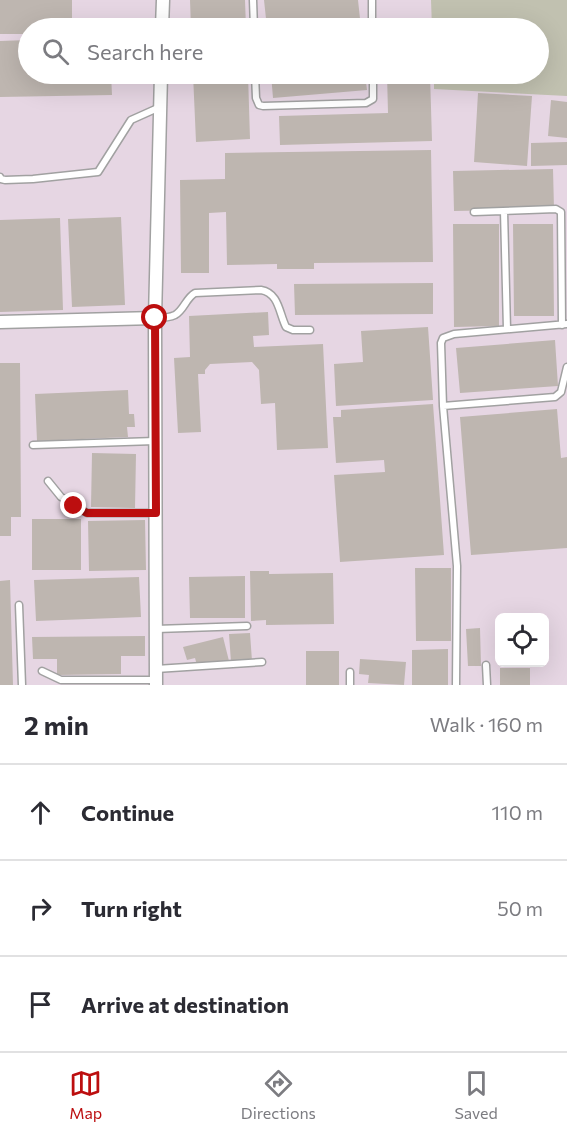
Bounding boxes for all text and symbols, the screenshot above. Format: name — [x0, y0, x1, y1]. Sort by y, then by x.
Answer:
search box — [18, 18, 549, 84]
icon: search — [39, 35, 72, 68]
text: Search here — [87, 38, 203, 65]
route start — [141, 304, 167, 330]
route end — [60, 492, 86, 518]
map controls — [495, 613, 549, 667]
button: locate — [495, 613, 549, 667]
text: 2 min — [24, 709, 89, 740]
text: Walk · 160 m — [430, 712, 543, 736]
icon: ahead — [24, 796, 57, 829]
text: Continue — [81, 799, 174, 826]
text: 110 m — [492, 800, 543, 824]
icon: right — [24, 892, 57, 925]
text: Turn right — [81, 895, 182, 922]
text: 50 m — [497, 896, 543, 920]
icon: arrive — [24, 988, 57, 1021]
text: Arrive at destination — [81, 991, 289, 1018]
tab: Map — [69, 1067, 102, 1122]
tab: Directions — [241, 1067, 316, 1122]
tab: Saved — [454, 1067, 498, 1122]

